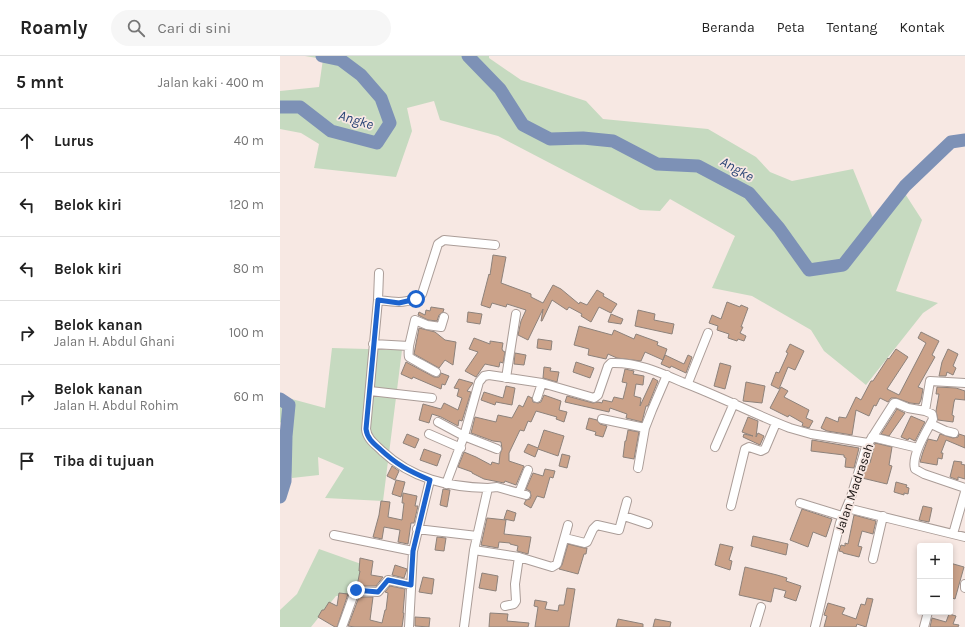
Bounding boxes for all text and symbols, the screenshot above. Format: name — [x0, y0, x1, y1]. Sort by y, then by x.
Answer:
search box — [111, 10, 391, 46]
text: Roamly — [20, 17, 87, 39]
icon: search — [125, 17, 147, 39]
text: Cari di sini — [157, 19, 231, 37]
text: Beranda — [702, 19, 755, 36]
text: Peta — [777, 19, 805, 36]
text: Tentang — [827, 19, 878, 36]
text: Kontak — [900, 19, 945, 36]
text: 5 mnt — [16, 72, 64, 92]
text: Jalan kaki · 400 m — [158, 75, 264, 90]
water label: Angke — [337, 107, 376, 133]
icon: ahead — [16, 130, 38, 152]
text: Lurus — [54, 132, 94, 150]
text: 40 m — [234, 133, 264, 148]
water label: Angke — [717, 153, 757, 185]
icon: left — [16, 194, 38, 216]
text: Belok kiri — [54, 196, 122, 214]
text: 120 m — [229, 197, 264, 212]
icon: left — [16, 258, 38, 280]
text: Belok kiri — [54, 260, 122, 278]
text: 80 m — [233, 261, 264, 276]
route start — [407, 290, 425, 308]
text: Belok kanan — [54, 316, 143, 334]
icon: right — [16, 322, 38, 344]
text: 100 m — [229, 325, 264, 340]
text: Jalan H. Abdul Ghani — [54, 334, 175, 349]
text: Belok kanan — [54, 380, 143, 398]
icon: right — [16, 386, 38, 408]
text: 60 m — [234, 389, 264, 404]
text: Jalan H. Abdul Rohim — [54, 398, 179, 413]
street label: Jalan Madrasah — [832, 441, 876, 535]
icon: arrive — [16, 450, 38, 472]
text: Tiba di tujuan — [54, 452, 154, 470]
map controls — [917, 543, 953, 615]
button: + — [917, 543, 953, 579]
button: − — [917, 579, 953, 615]
route end — [347, 581, 365, 599]

